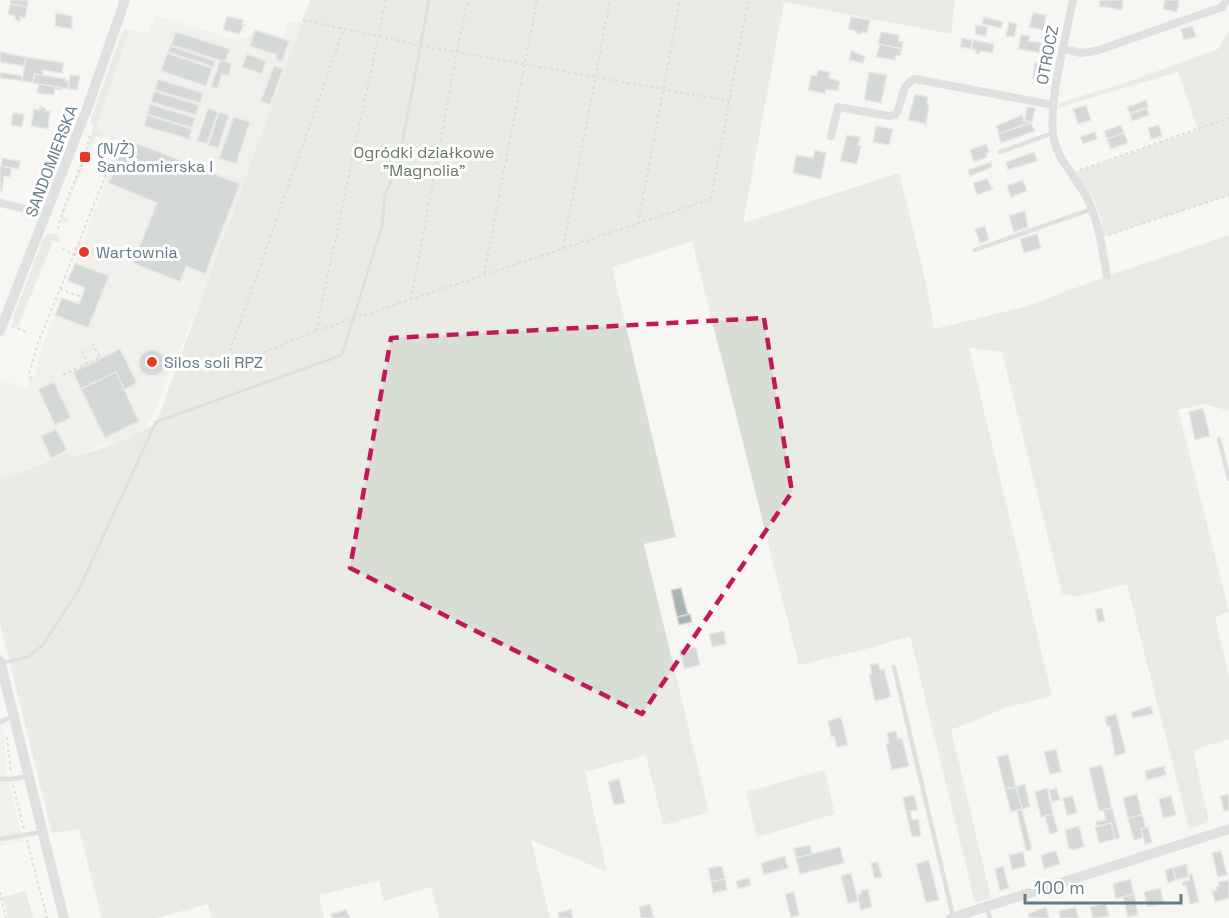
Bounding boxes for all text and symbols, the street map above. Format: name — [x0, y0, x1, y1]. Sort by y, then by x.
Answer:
street label: OTROCZ — [1031, 24, 1064, 86]
street label: SANDOMIERSKA — [20, 102, 82, 220]
place label: (N/Ż) Sandomierska I — [97, 138, 213, 177]
park label: Ogródki działkowe "Magnolia" — [353, 142, 495, 181]
marker: (N/Ż) Sandomierska I — [78, 150, 92, 164]
place label: Wartownia — [96, 242, 178, 263]
marker: Wartownia — [77, 245, 91, 259]
place label: Silos soli RPZ — [164, 352, 263, 373]
marker: Silos soli RPZ — [145, 355, 159, 369]
scale bar — [1025, 867, 1181, 905]
text: 100 m — [1034, 876, 1085, 899]

